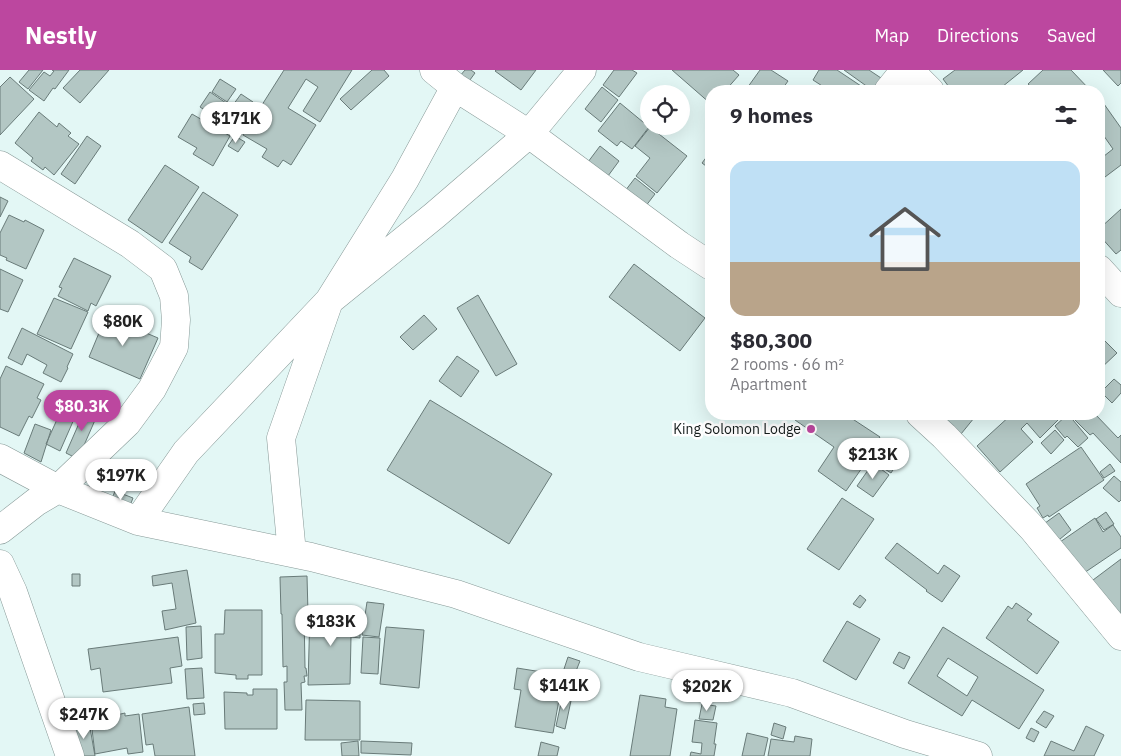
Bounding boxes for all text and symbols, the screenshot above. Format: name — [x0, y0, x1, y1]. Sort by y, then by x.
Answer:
text: Nestly — [25, 19, 97, 51]
text: Map — [874, 24, 909, 47]
text: Directions — [937, 24, 1019, 47]
text: Saved — [1047, 24, 1096, 47]
map controls — [640, 85, 690, 135]
button: locate — [640, 85, 690, 135]
text: 9 homes — [730, 101, 813, 129]
icon: filters — [1052, 101, 1080, 129]
pin: $171K — [201, 102, 271, 144]
text: $171K — [211, 108, 261, 128]
icon: home — [860, 194, 950, 284]
pin: $80K — [93, 304, 153, 347]
text: $80K — [103, 311, 143, 331]
text: $80,300 — [730, 326, 812, 354]
text: 2 rooms · 66 m² — [730, 354, 844, 374]
text: Apartment — [730, 374, 807, 394]
pin: $80.3K — [41, 390, 123, 432]
text: $80.3K — [55, 396, 109, 416]
place label: King Solomon Lodge — [673, 420, 801, 438]
marker: King Solomon Lodge — [805, 423, 817, 435]
pin: $213K — [838, 438, 908, 480]
text: $213K — [848, 444, 898, 464]
pin: $197K — [86, 458, 156, 501]
text: $197K — [96, 465, 146, 485]
pin: $183K — [296, 604, 366, 647]
text: $183K — [306, 611, 356, 631]
pin: $141K — [529, 668, 599, 711]
pin: $202K — [672, 670, 742, 712]
text: $141K — [539, 675, 589, 695]
text: $202K — [682, 676, 732, 696]
pin: $247K — [49, 698, 119, 740]
text: $247K — [59, 704, 109, 724]

